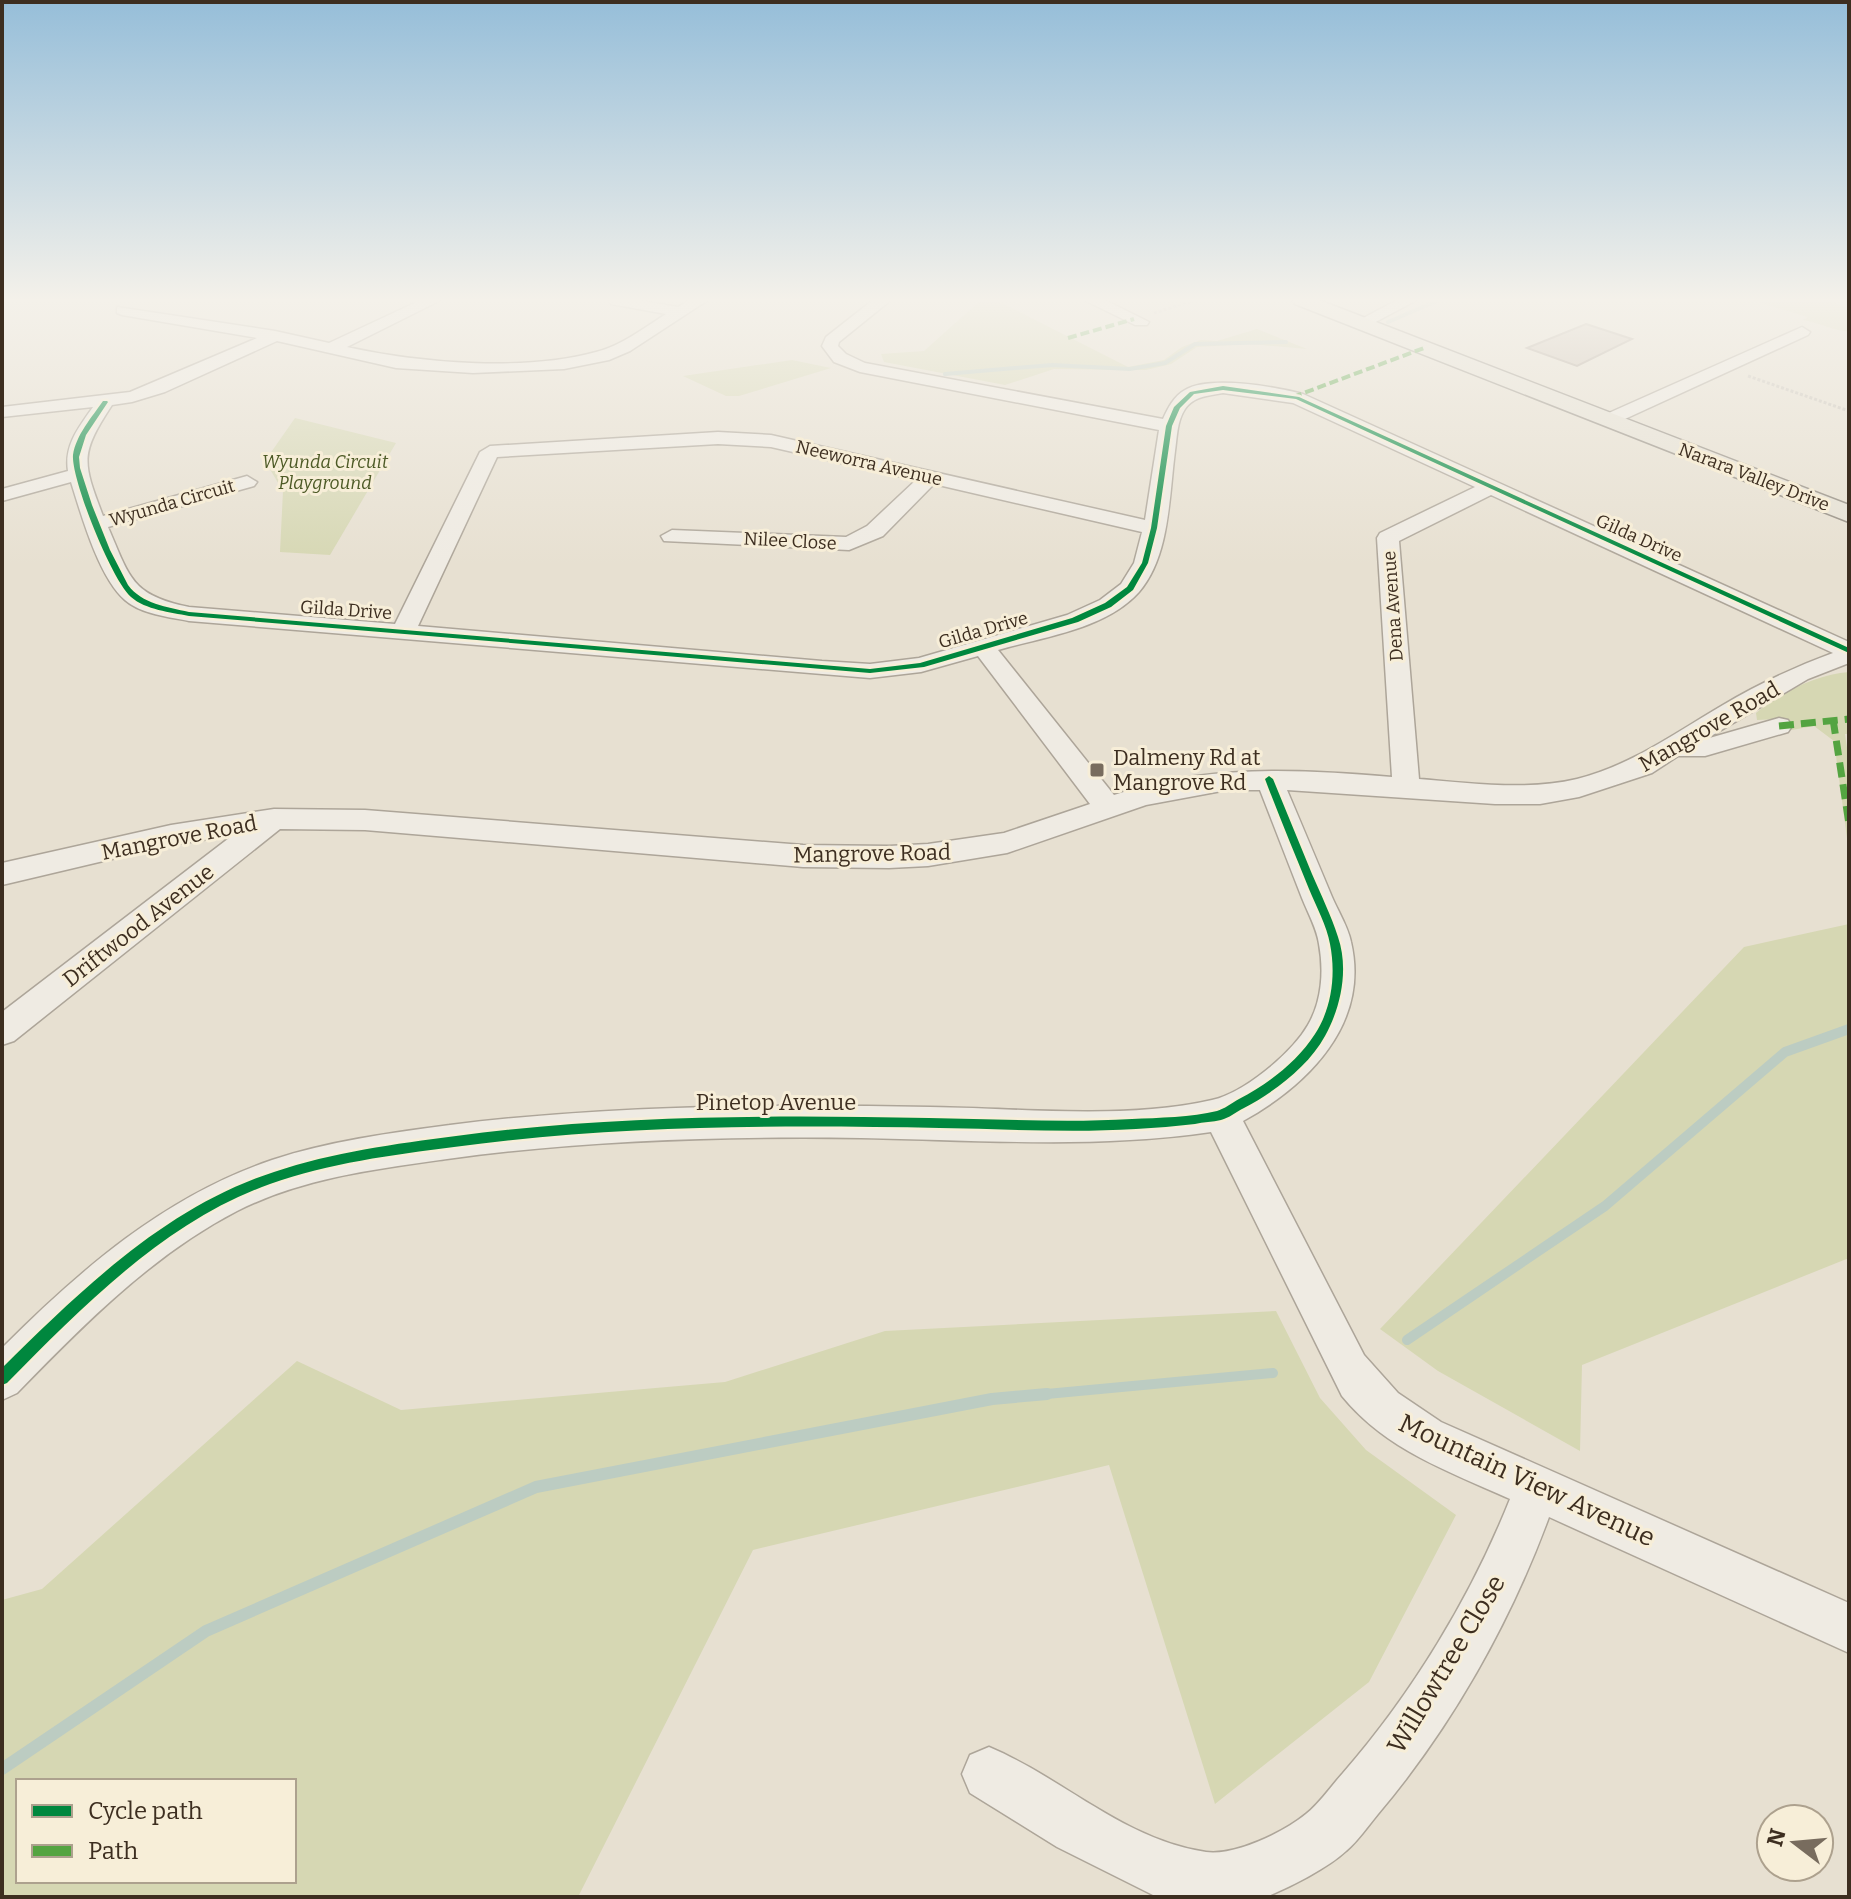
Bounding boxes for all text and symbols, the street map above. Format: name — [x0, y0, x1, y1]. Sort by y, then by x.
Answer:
street label: Neeworra Avenue — [794, 435, 944, 491]
street label: Narara Valley Drive — [1675, 438, 1833, 516]
park label: Wyunda Circuit Playground — [262, 451, 389, 494]
street label: Wyunda Circuit — [107, 474, 238, 531]
street label: Gilda Drive — [1592, 509, 1686, 567]
street label: Nilee Close — [743, 528, 837, 554]
street label: Dena Avenue — [1378, 550, 1408, 662]
street label: Gilda Drive — [299, 596, 393, 624]
street label: Gilda Drive — [936, 607, 1030, 653]
street label: Mangrove Road — [1634, 675, 1784, 778]
place label: Dalmeny Rd at Mangrove Rd — [1113, 744, 1260, 796]
marker: Dalmeny Rd at Mangrove Rd — [1088, 761, 1106, 779]
street label: Mangrove Road — [99, 809, 259, 866]
street label: Mangrove Road — [793, 839, 951, 868]
street label: Driftwood Avenue — [57, 858, 219, 993]
street label: Pinetop Avenue — [696, 1089, 856, 1116]
street label: Mountain View Avenue — [1394, 1407, 1660, 1553]
street label: Willowtree Close — [1381, 1569, 1512, 1759]
legend — [16, 1779, 296, 1883]
text: Cycle path — [88, 1797, 203, 1825]
north arrow — [1755, 1803, 1835, 1883]
text: N — [1761, 1826, 1792, 1850]
text: Path — [88, 1837, 138, 1865]

